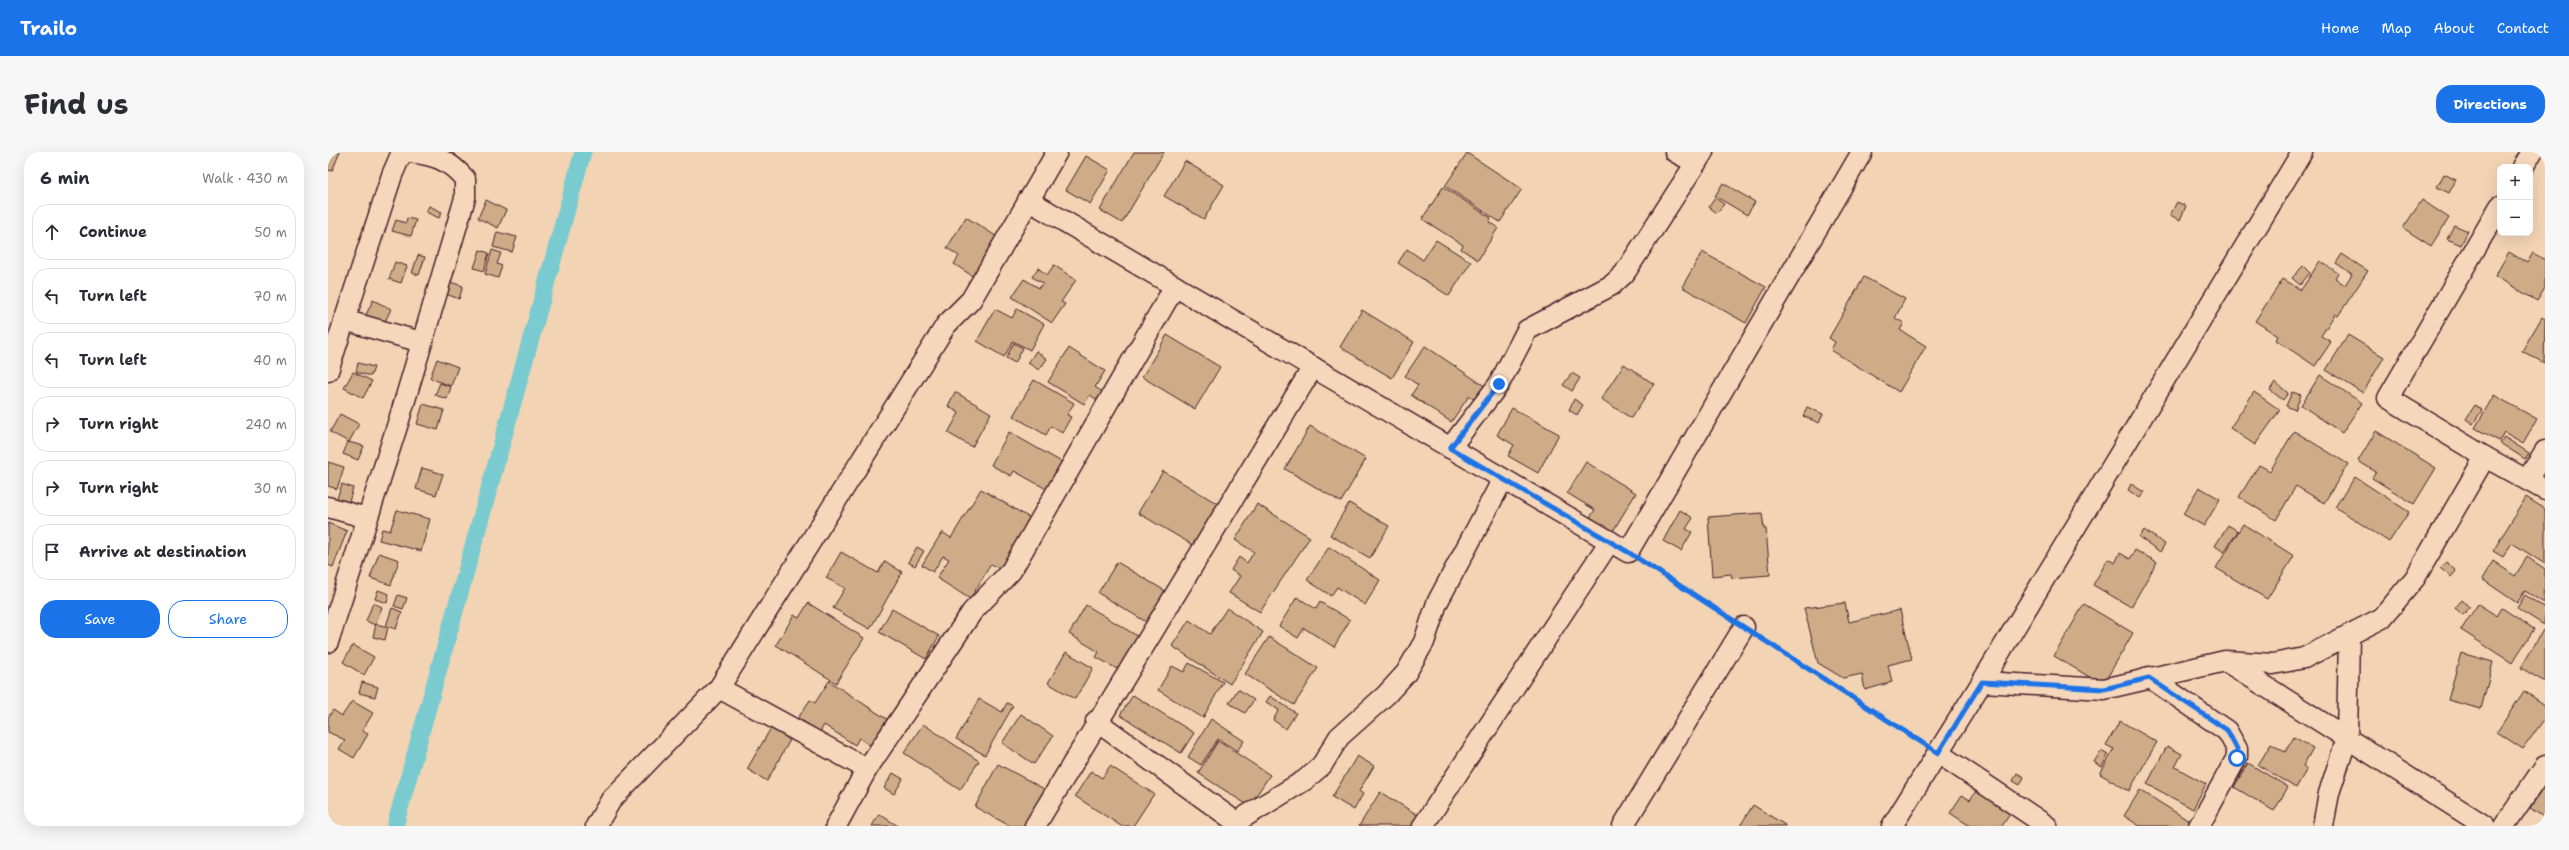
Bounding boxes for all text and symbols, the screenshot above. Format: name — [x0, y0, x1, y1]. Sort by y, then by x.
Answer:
text: Trailo — [20, 16, 77, 41]
text: Home — [2321, 19, 2360, 37]
text: Map — [2382, 19, 2412, 37]
text: About — [2434, 19, 2475, 37]
text: Contact — [2497, 19, 2549, 37]
text: Find us — [24, 85, 129, 123]
button: Directions — [2436, 85, 2545, 123]
map controls — [2497, 164, 2533, 236]
button: + — [2497, 164, 2533, 200]
text: 6 min — [40, 167, 90, 189]
text: Walk · 430 m — [202, 170, 288, 187]
button: − — [2497, 200, 2533, 236]
icon: ahead — [41, 221, 63, 243]
text: Continue — [79, 222, 147, 242]
text: 50 m — [254, 224, 287, 241]
icon: left — [41, 285, 63, 307]
text: Turn left — [79, 286, 147, 306]
text: 70 m — [253, 288, 287, 305]
icon: left — [41, 349, 63, 371]
text: Turn left — [79, 350, 147, 370]
text: 40 m — [253, 352, 287, 369]
route end — [1490, 375, 1508, 393]
icon: right — [41, 413, 63, 435]
text: Turn right — [79, 414, 159, 434]
text: 240 m — [245, 416, 287, 433]
icon: right — [41, 477, 63, 499]
text: Turn right — [79, 478, 159, 498]
text: 30 m — [253, 480, 287, 497]
icon: arrive — [41, 541, 63, 563]
text: Arrive at destination — [79, 542, 247, 562]
button: Save — [40, 600, 160, 638]
button: Share — [168, 600, 288, 638]
route start — [2228, 749, 2246, 767]

